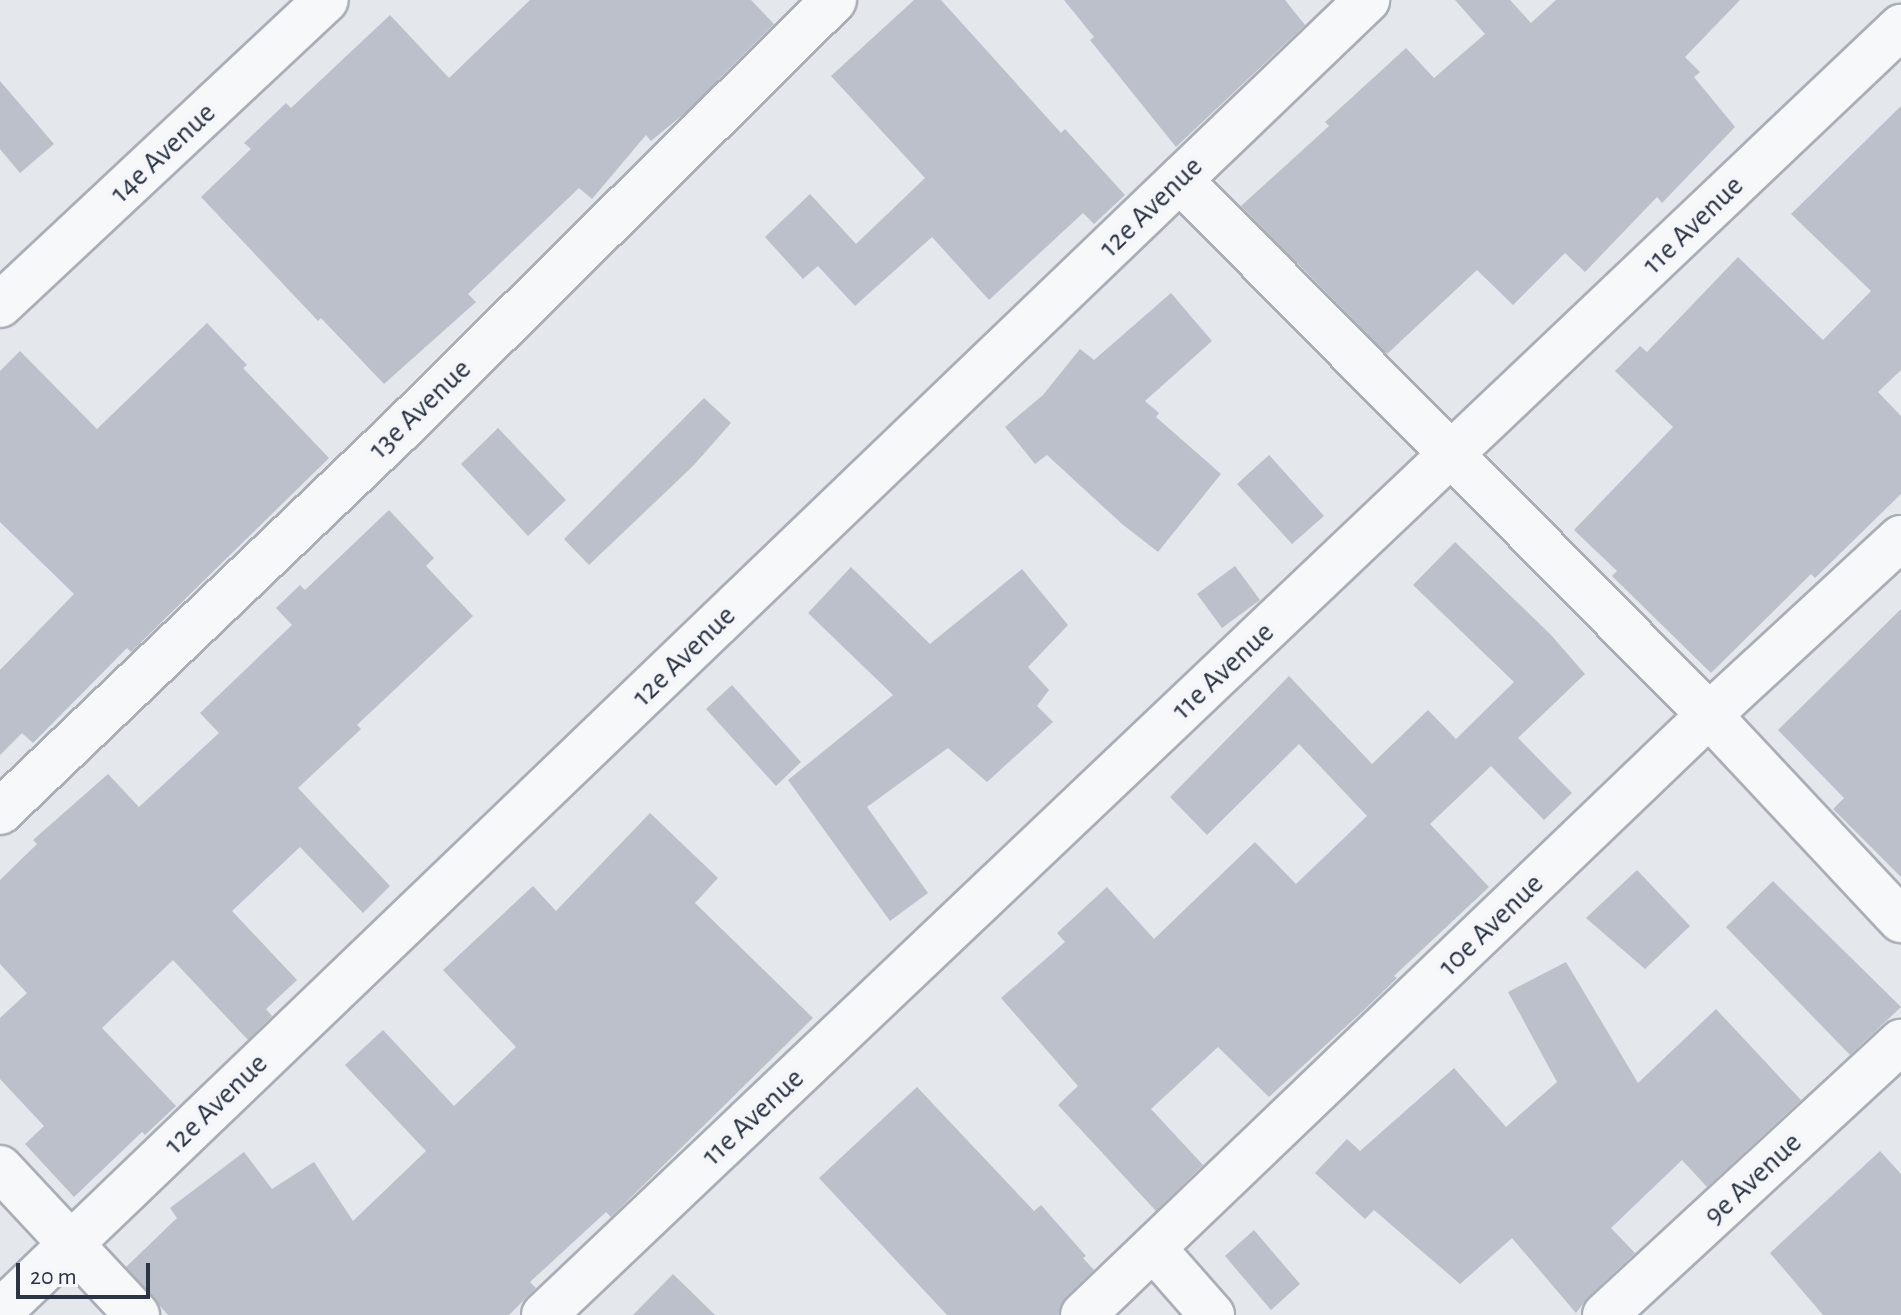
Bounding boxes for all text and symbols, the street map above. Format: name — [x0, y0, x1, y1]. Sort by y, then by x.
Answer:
street label: 14e Avenue — [103, 95, 223, 211]
street label: 12e Avenue — [1092, 149, 1210, 265]
street label: 11e Avenue — [1635, 168, 1751, 282]
street label: 13e Avenue — [361, 351, 479, 467]
street label: 12e Avenue — [625, 598, 743, 714]
street label: 11e Avenue — [1164, 615, 1282, 727]
street label: 10e Avenue — [1431, 866, 1551, 984]
street label: 12e Avenue — [157, 1046, 275, 1162]
street label: 11e Avenue — [694, 1061, 812, 1173]
street label: 9e Avenue — [1697, 1125, 1809, 1233]
scale bar — [20, 1247, 154, 1297]
text: 20 m — [30, 1265, 77, 1289]

